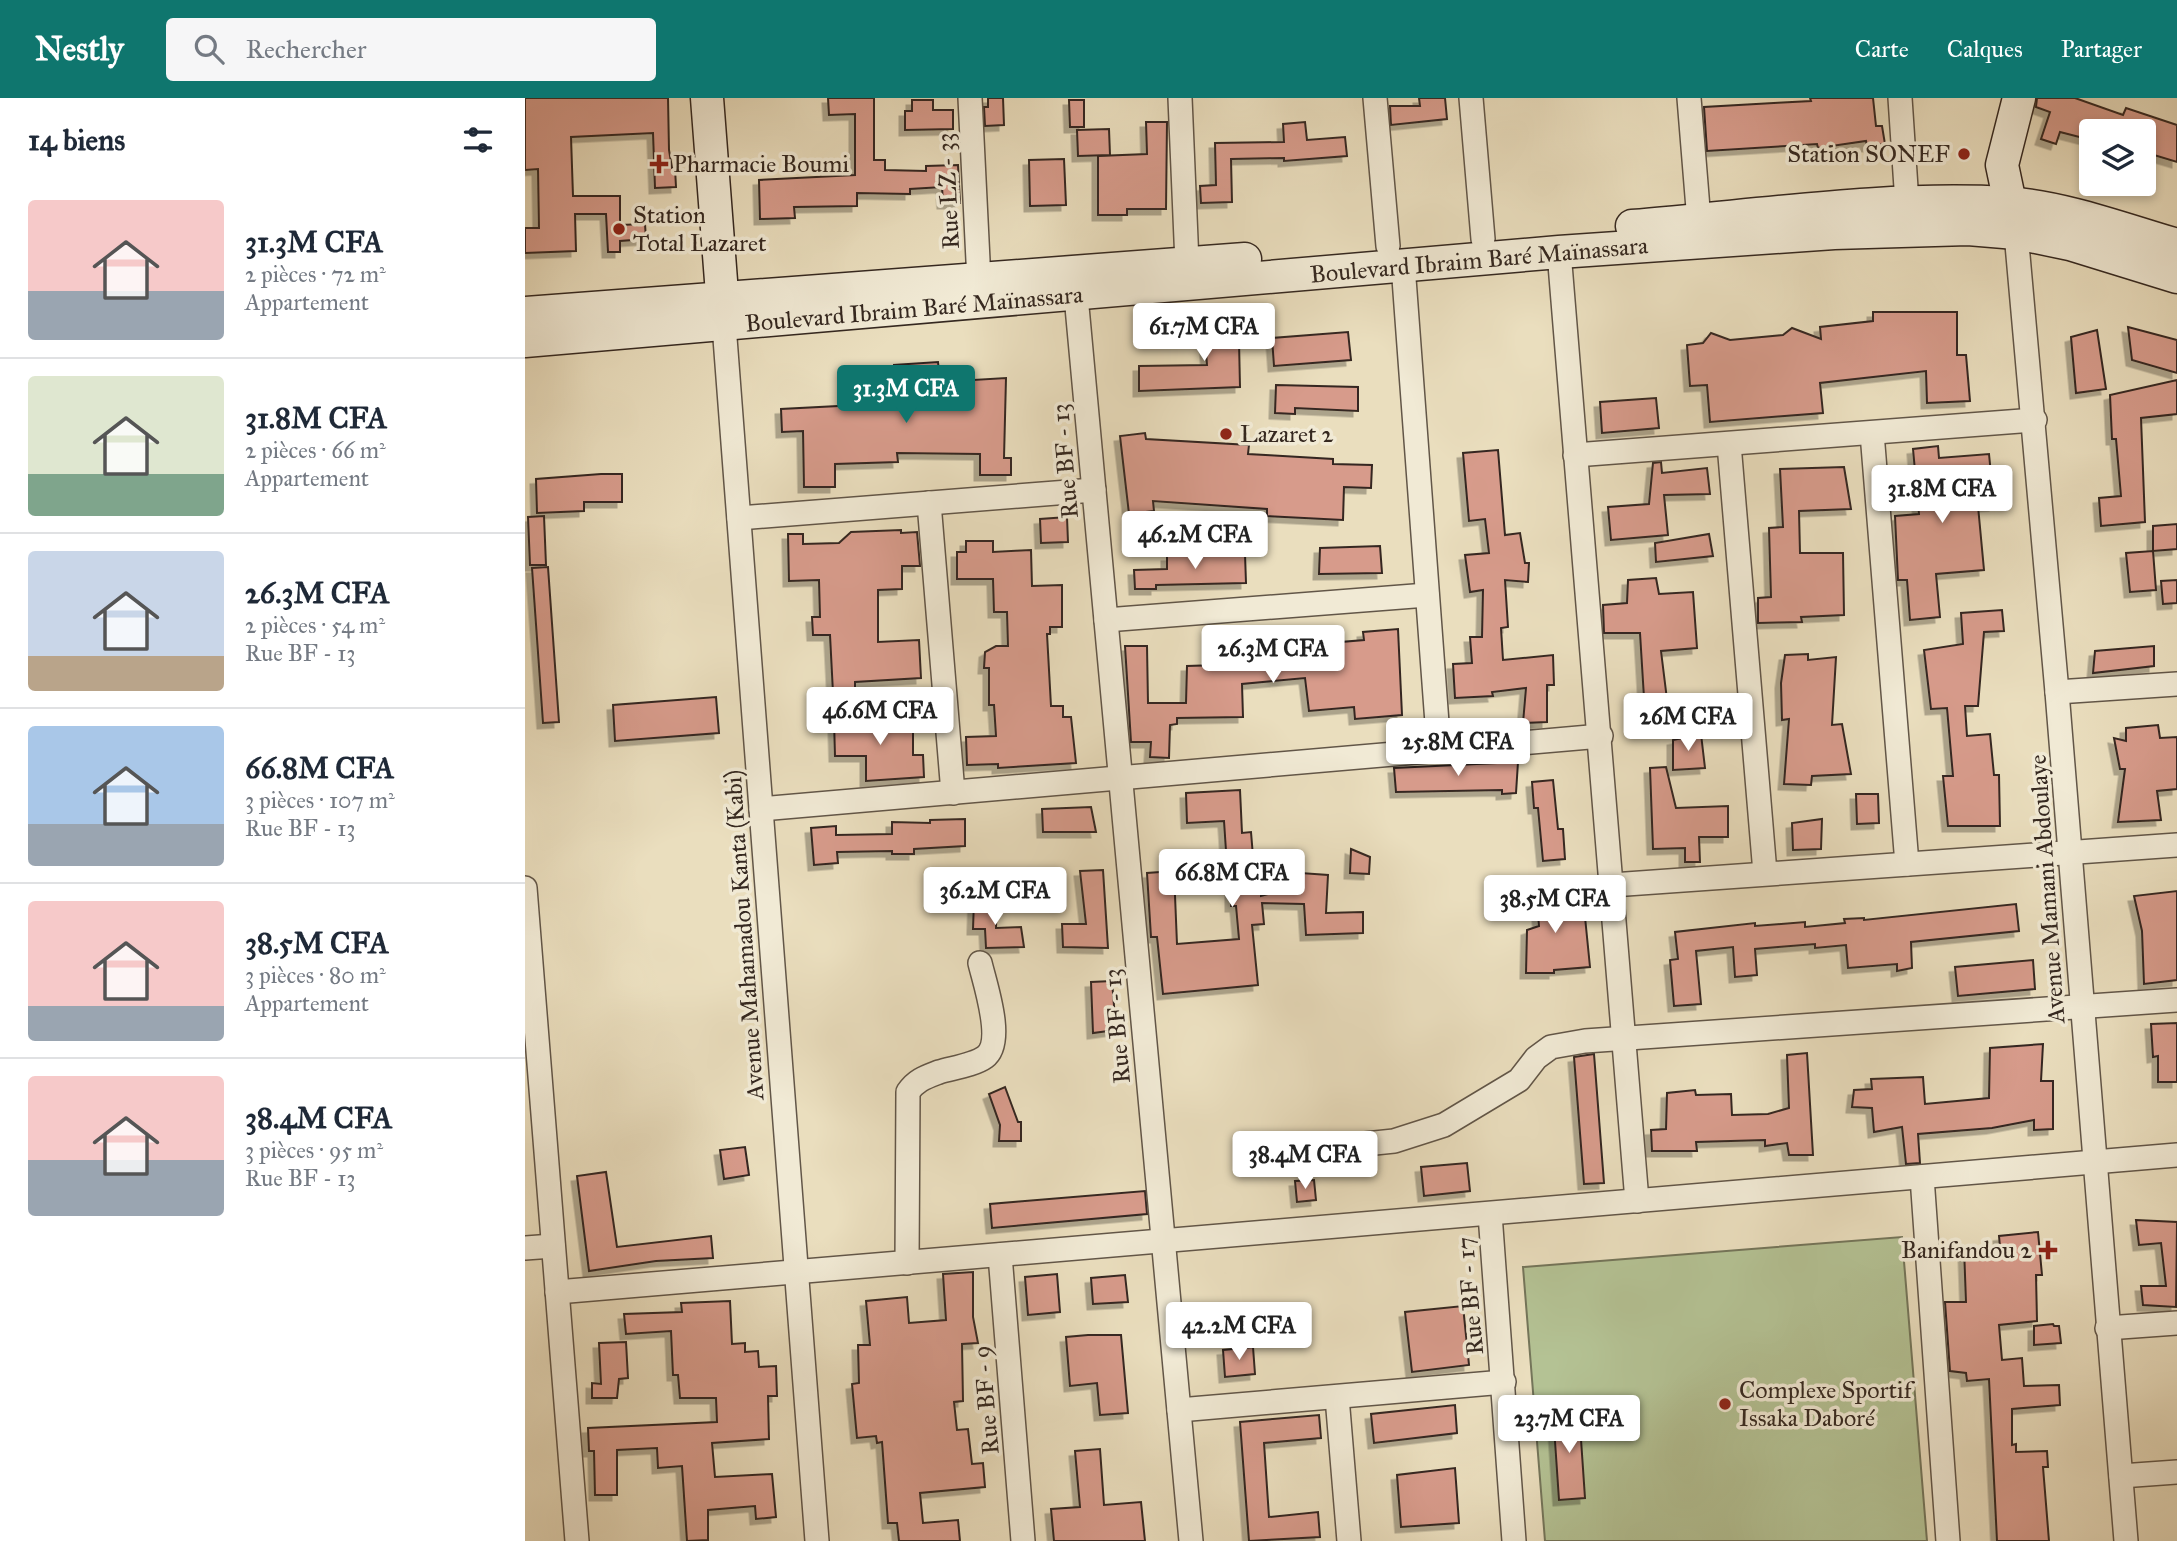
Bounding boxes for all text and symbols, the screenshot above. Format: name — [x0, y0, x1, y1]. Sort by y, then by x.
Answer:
search box — [166, 18, 656, 81]
text: Nestly — [35, 29, 124, 69]
icon: search — [190, 30, 228, 68]
text: Rechercher — [246, 33, 367, 65]
text: Carte — [1855, 34, 1909, 64]
text: Calques — [1947, 34, 2023, 64]
text: Partager — [2061, 34, 2142, 64]
map controls — [2079, 119, 2156, 196]
button: layers — [2079, 119, 2156, 196]
icon: filters — [459, 121, 497, 159]
text: 14 biens — [28, 122, 125, 158]
street label: Rue LZ - 33 — [930, 132, 966, 250]
place label: Station SONEF — [1787, 139, 1950, 169]
marker: Station SONEF — [1956, 146, 1972, 162]
place label: Pharmacie Boumi — [673, 149, 849, 179]
marker: Pharmacie Boumi — [651, 156, 667, 172]
place label: Station Total Lazaret — [633, 200, 767, 258]
marker: Station Total Lazaret — [611, 221, 627, 237]
text: 31.3M CFA — [245, 224, 383, 260]
icon: home — [84, 228, 168, 312]
street label: Boulevard Ibraim Baré Maïnassara — [1309, 230, 1650, 290]
text: 2 pièces · 72 m² — [245, 260, 386, 288]
street label: Boulevard Ibraim Baré Maïnassara — [744, 279, 1085, 339]
text: Appartement — [245, 288, 369, 316]
pin: 61.7M CFA — [1124, 303, 1284, 363]
text: 61.7M CFA — [1149, 312, 1259, 340]
pin: 31.3M CFA — [826, 366, 986, 425]
text: 31.3M CFA — [853, 374, 959, 402]
text: 31.8M CFA — [245, 400, 387, 436]
street label: Rue BF - 13 — [1045, 402, 1085, 520]
icon: home — [84, 404, 168, 488]
place label: Lazaret 2 — [1240, 419, 1334, 449]
marker: Lazaret 2 — [1218, 426, 1234, 442]
text: 2 pièces · 66 m² — [245, 436, 386, 464]
text: Appartement — [245, 464, 369, 492]
pin: 31.8M CFA — [1862, 466, 2022, 525]
text: 31.8M CFA — [1887, 474, 1997, 502]
pin: 46.2M CFA — [1115, 512, 1275, 571]
text: 46.2M CFA — [1138, 520, 1252, 548]
text: 26.3M CFA — [245, 575, 390, 611]
icon: home — [84, 579, 168, 663]
text: 2 pièces · 54 m² — [245, 611, 385, 639]
pin: 26.3M CFA — [1193, 626, 1353, 685]
text: 26.3M CFA — [1218, 634, 1328, 662]
text: Rue BF - 13 — [245, 639, 356, 667]
pin: 46.6M CFA — [800, 688, 960, 747]
pin: 26M CFA — [1623, 694, 1753, 753]
text: 46.6M CFA — [823, 696, 937, 724]
text: 26M CFA — [1640, 702, 1736, 730]
pin: 25.8M CFA — [1378, 718, 1538, 778]
text: 25.8M CFA — [1402, 727, 1514, 755]
text: 66.8M CFA — [245, 750, 394, 786]
icon: home — [84, 754, 168, 838]
street label: Avenue Mamani Abdoulaye — [2023, 754, 2071, 1025]
street label: Avenue Mahamadou Kanta (Kabi) — [718, 769, 771, 1102]
text: 3 pièces · 107 m² — [245, 786, 395, 814]
text: Rue BF - 13 — [245, 814, 356, 842]
pin: 66.8M CFA — [1152, 850, 1312, 909]
text: 66.8M CFA — [1175, 858, 1289, 886]
pin: 36.2M CFA — [915, 868, 1075, 927]
text: 36.2M CFA — [940, 876, 1050, 904]
pin: 38.5M CFA — [1475, 876, 1635, 935]
text: 38.5M CFA — [1500, 884, 1610, 912]
text: 38.5M CFA — [245, 925, 389, 961]
icon: home — [84, 929, 168, 1013]
text: 3 pièces · 80 m² — [245, 961, 386, 989]
street label: Rue BF - 13 — [1097, 967, 1137, 1085]
text: Appartement — [245, 989, 369, 1017]
text: 38.4M CFA — [245, 1100, 392, 1136]
icon: home — [84, 1104, 168, 1188]
pin: 38.4M CFA — [1225, 1132, 1385, 1191]
text: 3 pièces · 95 m² — [245, 1136, 383, 1164]
text: 38.4M CFA — [1249, 1140, 1361, 1168]
text: Rue BF - 13 — [245, 1164, 356, 1192]
place label: Banifandou 2 — [1901, 1235, 2032, 1265]
street label: Rue BF - 17 — [1450, 1236, 1490, 1356]
marker: Banifandou 2 — [2038, 1240, 2058, 1260]
pin: 42.2M CFA — [1159, 1302, 1319, 1362]
text: 42.2M CFA — [1182, 1311, 1296, 1339]
street label: Rue BF - 9 — [966, 1344, 1006, 1456]
place label: Complexe Sportif Issaka Daboré — [1739, 1375, 1916, 1433]
pin: 23.7M CFA — [1489, 1396, 1649, 1455]
marker: Complexe Sportif Issaka Daboré — [1717, 1396, 1733, 1412]
text: 23.7M CFA — [1514, 1404, 1624, 1432]

